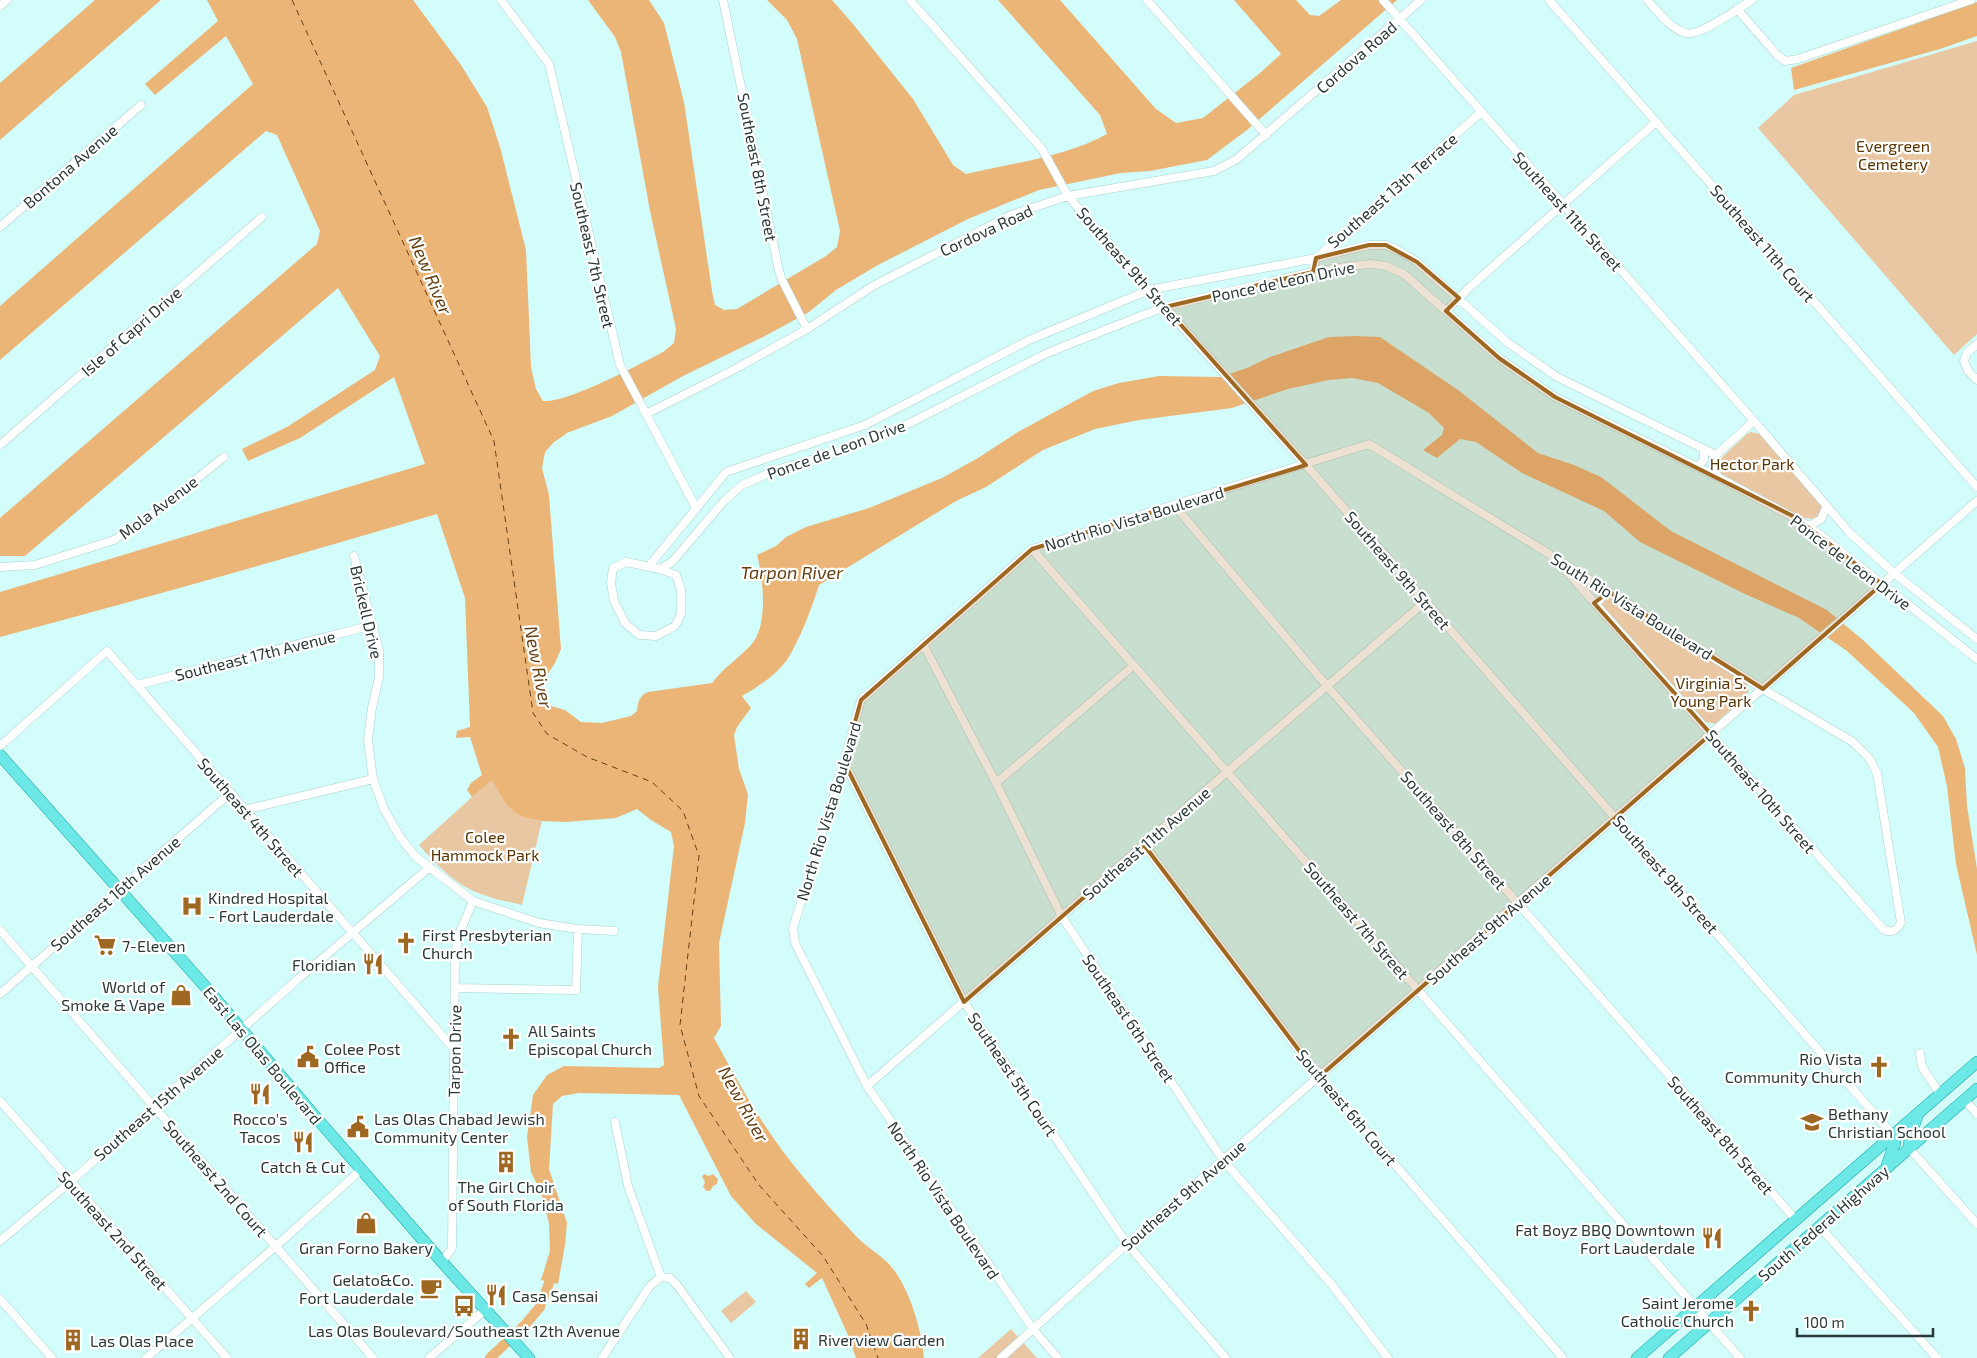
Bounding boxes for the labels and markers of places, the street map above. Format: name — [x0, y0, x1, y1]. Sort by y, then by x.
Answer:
place label: Kindred Hospital - Fort Lauderdale — [208, 888, 334, 925]
hospital icon: Kindred Hospital - Fort Lauderdale — [179, 893, 205, 919]
place label: First Presbyterian Church — [422, 925, 552, 962]
church icon: First Presbyterian Church — [393, 930, 419, 956]
supermarket icon: 7-Eleven — [92, 932, 118, 958]
place label: 7-Eleven — [122, 936, 186, 955]
restaurant icon: Floridian — [360, 951, 386, 977]
place label: Floridian — [292, 955, 356, 974]
place label: World of Smoke & Vape — [61, 977, 166, 1014]
shop icon: World of Smoke & Vape — [168, 982, 194, 1008]
place label: All Saints Episcopal Church — [528, 1021, 652, 1058]
church icon: All Saints Episcopal Church — [498, 1026, 524, 1052]
place label: Colee Post Office — [324, 1039, 400, 1076]
public building icon: Colee Post Office — [295, 1044, 321, 1070]
place label: Rio Vista Community Church — [1725, 1049, 1862, 1086]
church icon: Rio Vista Community Church — [1866, 1054, 1892, 1080]
restaurant icon: Rocco's Tacos — [247, 1081, 273, 1107]
place label: Bethany Christian School — [1828, 1104, 1946, 1141]
place label: Rocco's Tacos — [233, 1109, 287, 1146]
place label: Las Olas Chabad Jewish Community Center — [374, 1109, 545, 1146]
school or university icon: Bethany Christian School — [1799, 1109, 1825, 1135]
public building icon: Las Olas Chabad Jewish Community Center — [345, 1114, 371, 1140]
restaurant icon: Catch & Cut — [290, 1129, 316, 1155]
building icon: The Girl Choir of South Florida — [493, 1149, 519, 1175]
place label: Catch & Cut — [261, 1157, 345, 1176]
place label: The Girl Choir of South Florida — [448, 1177, 564, 1214]
shop icon: Gran Forno Bakery — [353, 1210, 379, 1236]
place label: Fat Boyz BBQ Downtown Fort Lauderdale — [1515, 1220, 1695, 1257]
restaurant icon: Fat Boyz BBQ Downtown Fort Lauderdale — [1699, 1225, 1725, 1251]
place label: Gran Forno Bakery — [299, 1238, 434, 1257]
place label: Gelato&Co. Fort Lauderdale — [299, 1270, 414, 1307]
cafe icon: Gelato&Co. Fort Lauderdale — [418, 1275, 444, 1301]
restaurant icon: Casa Sensai — [483, 1282, 509, 1308]
place label: Casa Sensai — [512, 1286, 598, 1305]
bus stop icon: Las Olas Boulevard/Southeast 12th Avenue — [451, 1293, 477, 1319]
place label: Saint Jerome Catholic Church — [1621, 1293, 1734, 1330]
church icon: Saint Jerome Catholic Church — [1738, 1298, 1764, 1324]
place label: Las Olas Boulevard/Southeast 12th Avenue — [308, 1321, 620, 1340]
building icon: Riverview Garden — [788, 1326, 814, 1352]
building icon: Las Olas Place — [60, 1327, 86, 1353]
place label: Riverview Garden — [818, 1330, 945, 1349]
place label: Las Olas Place — [90, 1331, 194, 1350]

